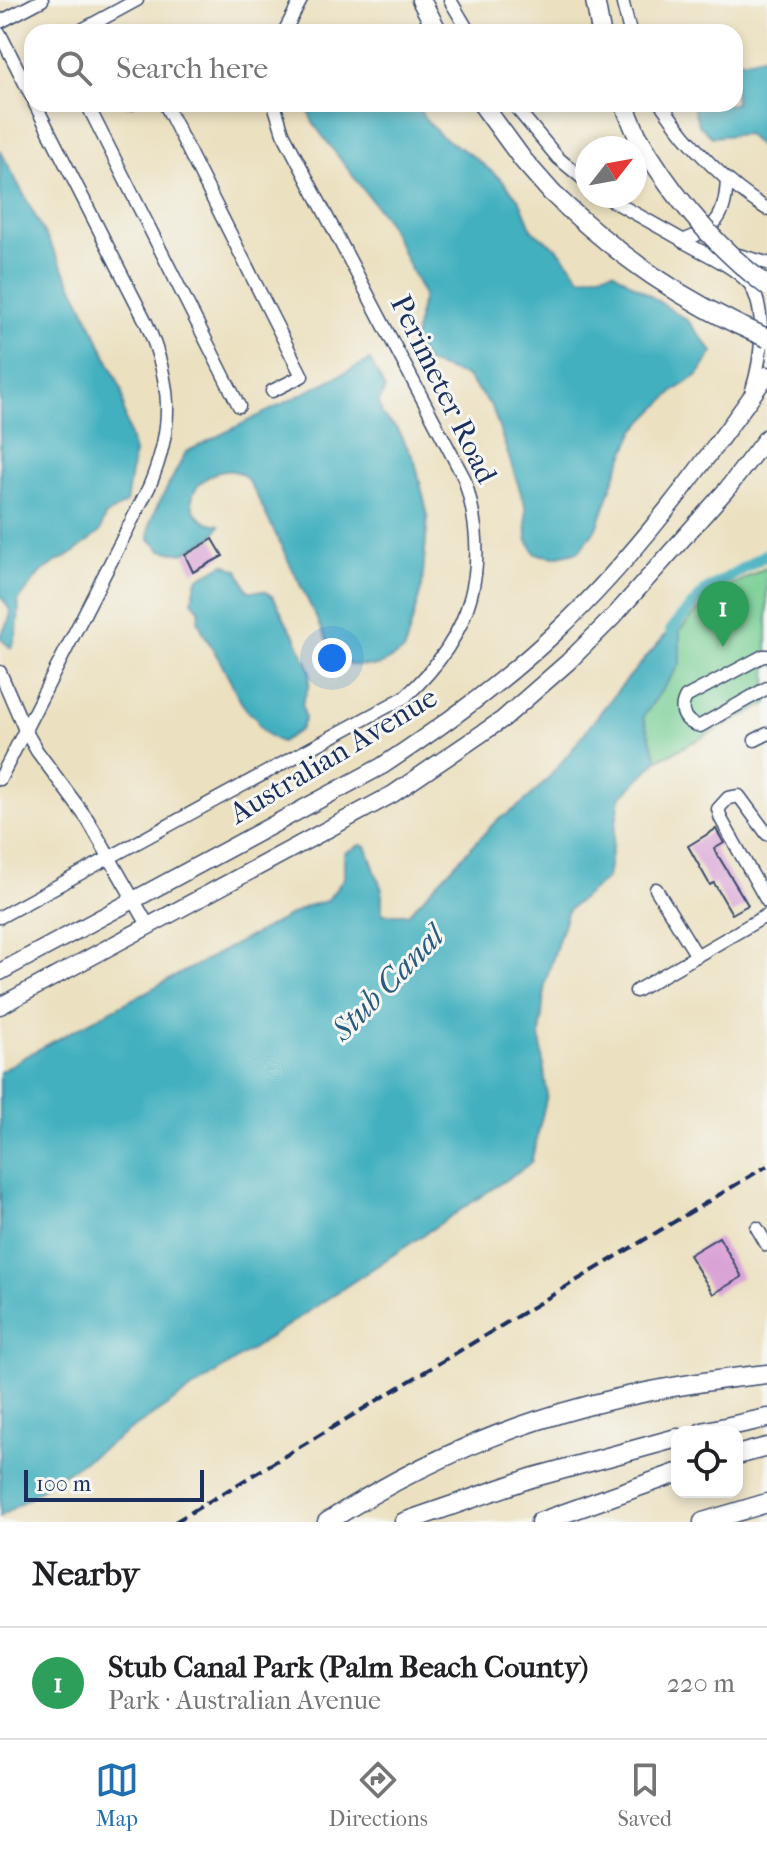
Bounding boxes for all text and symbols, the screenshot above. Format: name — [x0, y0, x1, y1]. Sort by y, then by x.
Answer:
search box — [24, 24, 743, 112]
icon: search — [52, 46, 96, 90]
text: Search here — [116, 51, 268, 86]
north arrow — [575, 136, 647, 208]
street label: Perimeter Road — [383, 289, 505, 490]
pin: 1 — [697, 581, 749, 647]
your location — [312, 638, 352, 678]
street label: Australian Avenue — [222, 680, 444, 832]
water label: Stub Canal — [323, 916, 454, 1049]
map controls — [671, 1426, 743, 1498]
button: locate — [671, 1426, 743, 1498]
scale bar — [24, 1466, 204, 1502]
text: 100 m — [36, 1471, 91, 1497]
text: Nearby — [32, 1554, 139, 1594]
text: Stub Canal Park (Palm Beach County) — [108, 1650, 588, 1685]
text: 1 — [53, 1668, 63, 1699]
text: 220 m — [667, 1668, 735, 1699]
text: Park · Australian Avenue — [108, 1685, 381, 1716]
tab: Map — [95, 1758, 139, 1832]
tab: Directions — [329, 1758, 428, 1832]
tab: Saved — [618, 1758, 672, 1832]

